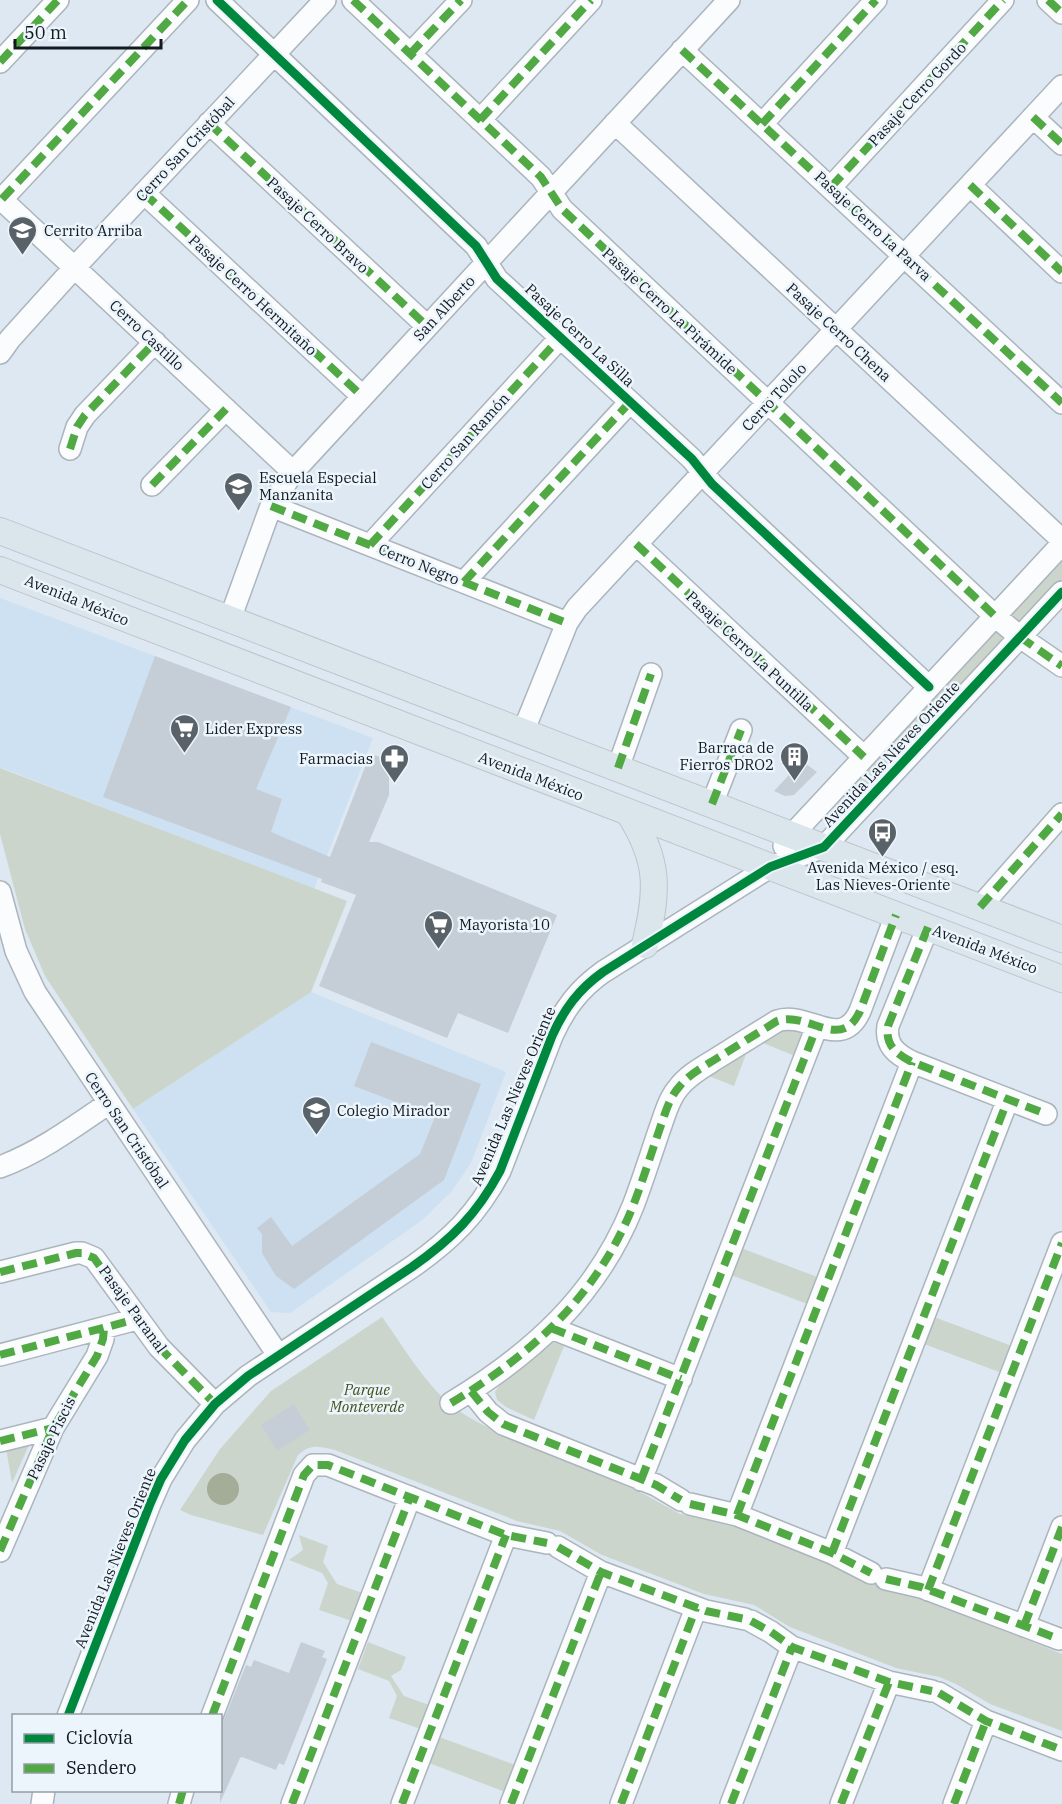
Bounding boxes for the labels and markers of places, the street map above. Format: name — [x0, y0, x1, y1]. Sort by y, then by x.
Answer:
school or university icon: Cerrito Arriba — [7, 214, 39, 256]
place label: Cerrito Arriba — [44, 221, 143, 240]
place label: Escuela Especial Manzanita — [259, 468, 377, 504]
school or university icon: Escuela Especial Manzanita — [222, 470, 254, 512]
supermarket icon: Lider Express — [168, 712, 200, 754]
place label: Lider Express — [205, 719, 302, 738]
place label: Barraca de Fierros DRO2 — [679, 738, 774, 774]
building icon: Barraca de Fierros DRO2 — [779, 740, 811, 782]
pharmacy icon: Farmacias — [378, 742, 410, 784]
place label: Farmacias — [299, 749, 373, 768]
bus stop icon: Avenida México / esq. Las Nieves-Oriente — [867, 816, 899, 858]
place label: Avenida México / esq. Las Nieves-Oriente — [807, 858, 959, 894]
supermarket icon: Mayorista 10 — [422, 908, 454, 950]
place label: Mayorista 10 — [459, 915, 550, 934]
school or university icon: Colegio Mirador — [300, 1094, 332, 1136]
place label: Colegio Mirador — [337, 1101, 450, 1120]

